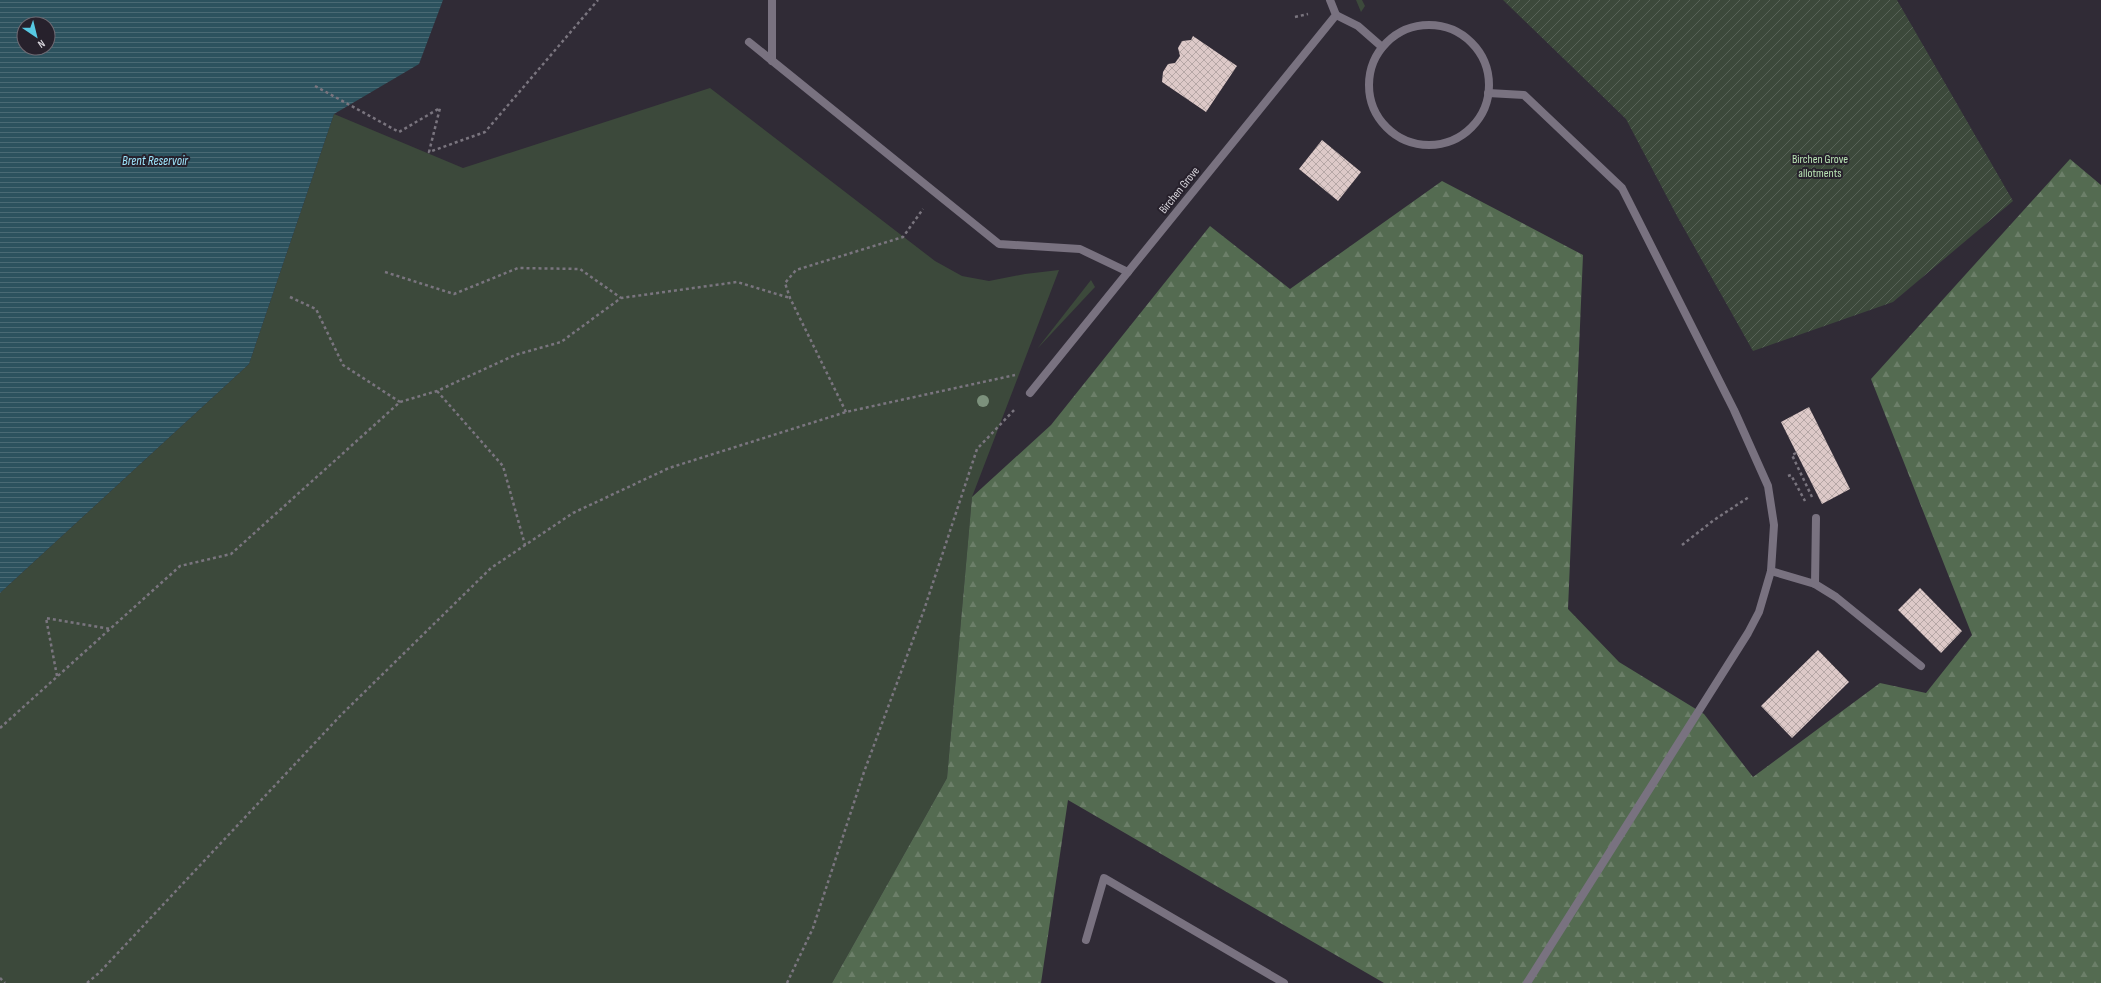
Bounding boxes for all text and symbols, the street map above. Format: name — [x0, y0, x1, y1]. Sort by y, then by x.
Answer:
north arrow — [16, 16, 56, 56]
text: N — [35, 37, 48, 51]
park label: Birchen Grove allotments — [1792, 152, 1848, 181]
water label: Brent Reservoir — [122, 153, 189, 169]
street label: Birchen Grove — [1156, 164, 1203, 217]

